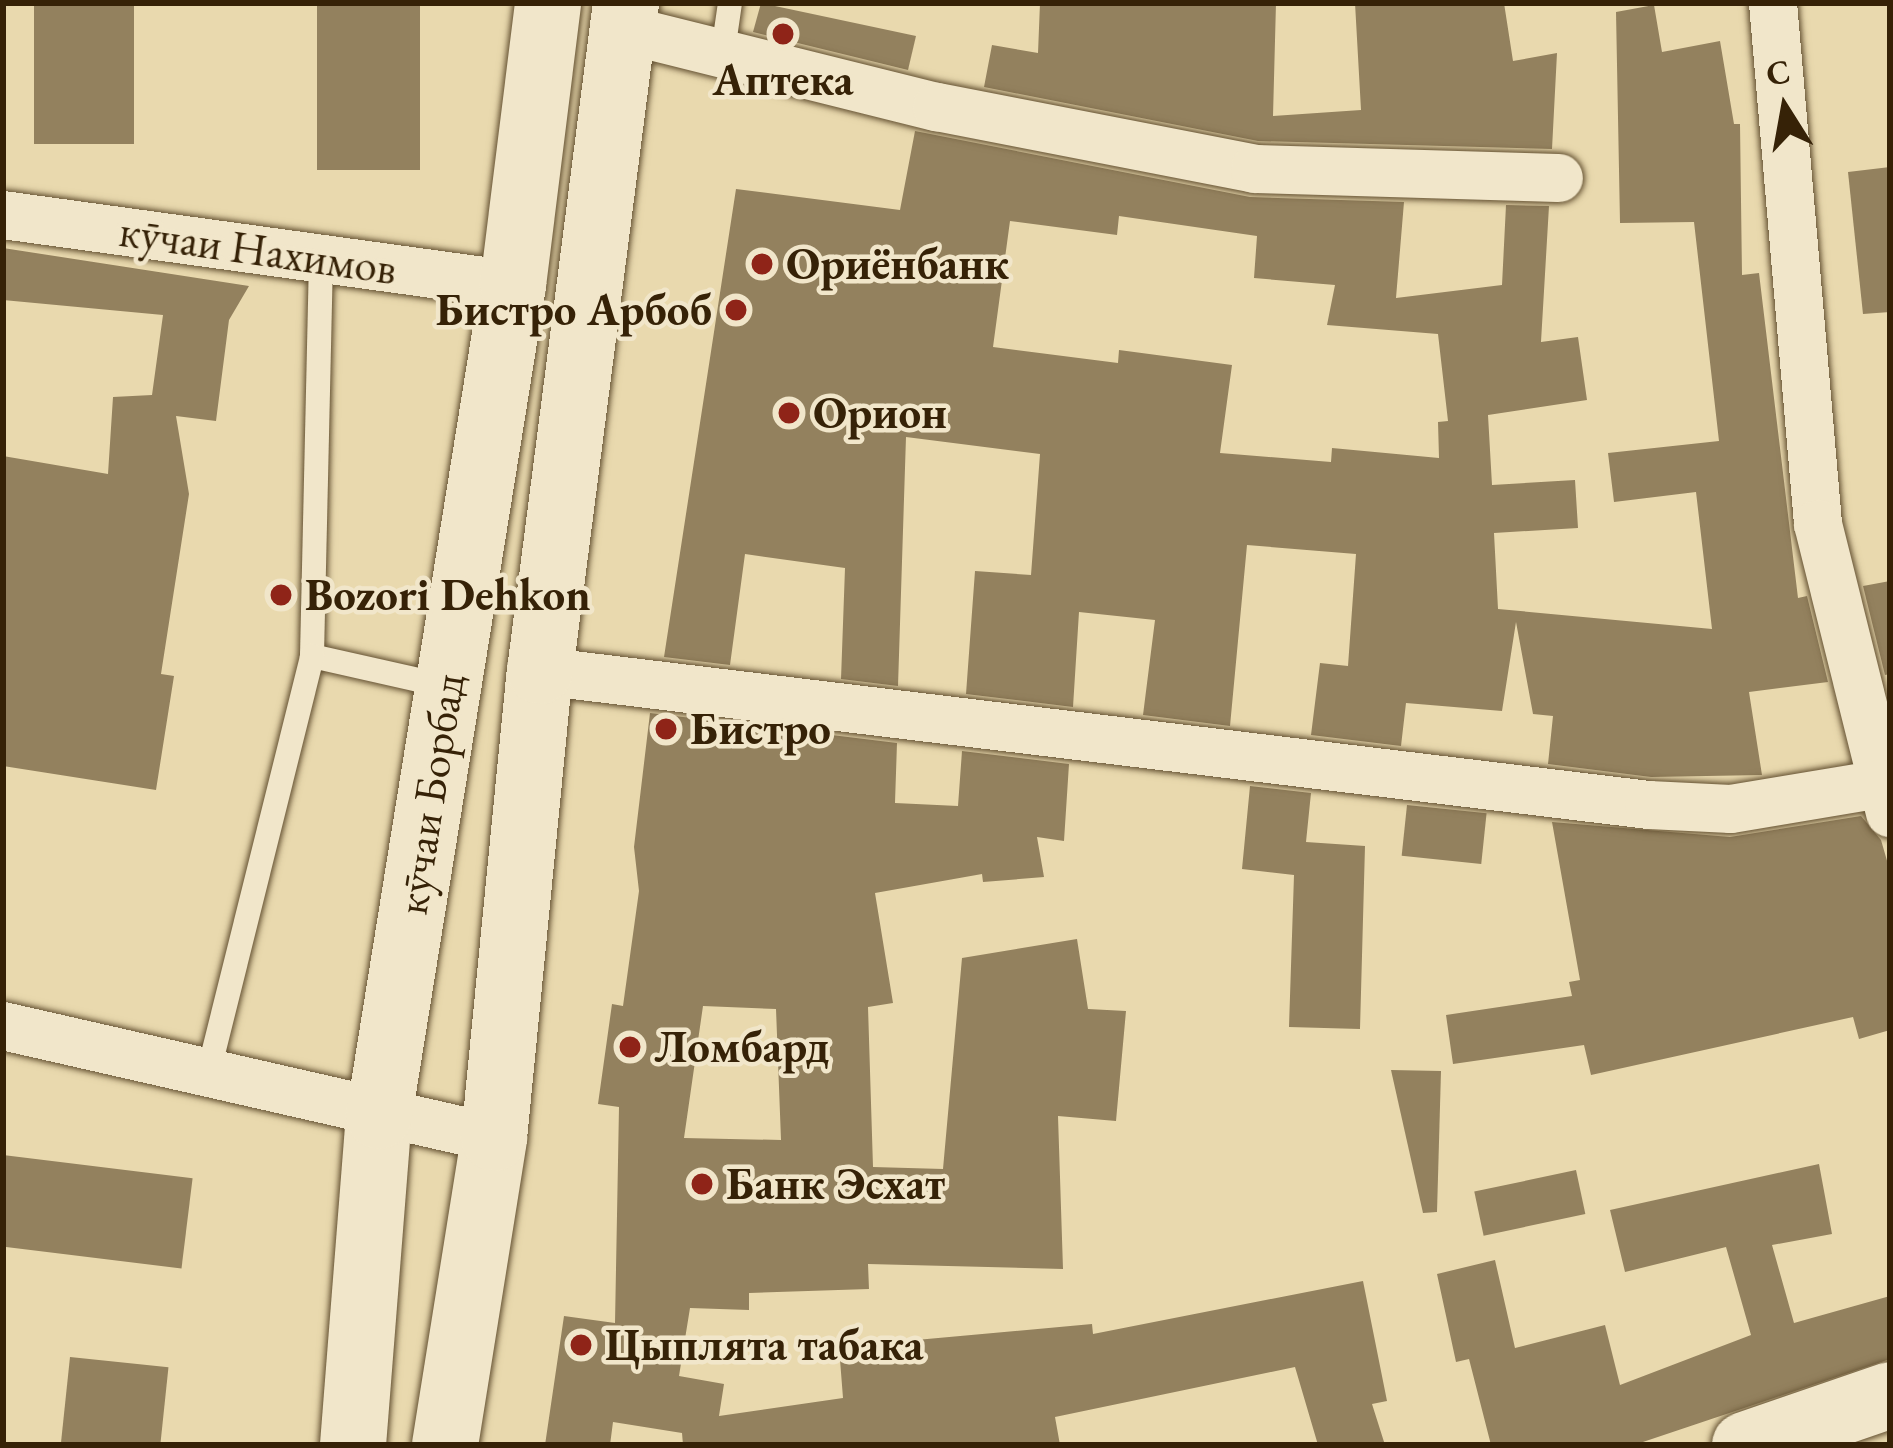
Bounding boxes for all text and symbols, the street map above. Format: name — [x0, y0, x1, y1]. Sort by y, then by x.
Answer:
marker: Аптека — [770, 21, 796, 47]
north arrow — [1725, 48, 1845, 168]
text: С — [1762, 49, 1794, 96]
place label: Аптека — [713, 53, 853, 107]
street label: кӯчаи Нахимов — [116, 204, 400, 296]
place label: Ориёнбанк — [786, 237, 1009, 291]
marker: Ориёнбанк — [749, 251, 775, 277]
place label: Бистро Арбоб — [435, 283, 712, 337]
marker: Бистро Арбоб — [723, 297, 749, 323]
place label: Орион — [813, 386, 947, 440]
marker: Орион — [776, 400, 802, 426]
place label: Bozori Dehkon — [305, 568, 591, 622]
marker: Bozori Dehkon — [268, 582, 294, 608]
street label: кӯчаи Борбад — [384, 670, 476, 918]
place label: Бистро — [690, 702, 831, 756]
marker: Бистро — [653, 716, 679, 742]
place label: Ломбард — [654, 1020, 830, 1074]
marker: Ломбард — [617, 1034, 643, 1060]
place label: Банк Эсхат — [726, 1157, 945, 1211]
marker: Банк Эсхат — [689, 1171, 715, 1197]
place label: Цыплята табака — [605, 1318, 923, 1372]
marker: Цыплята табака — [568, 1332, 594, 1358]

